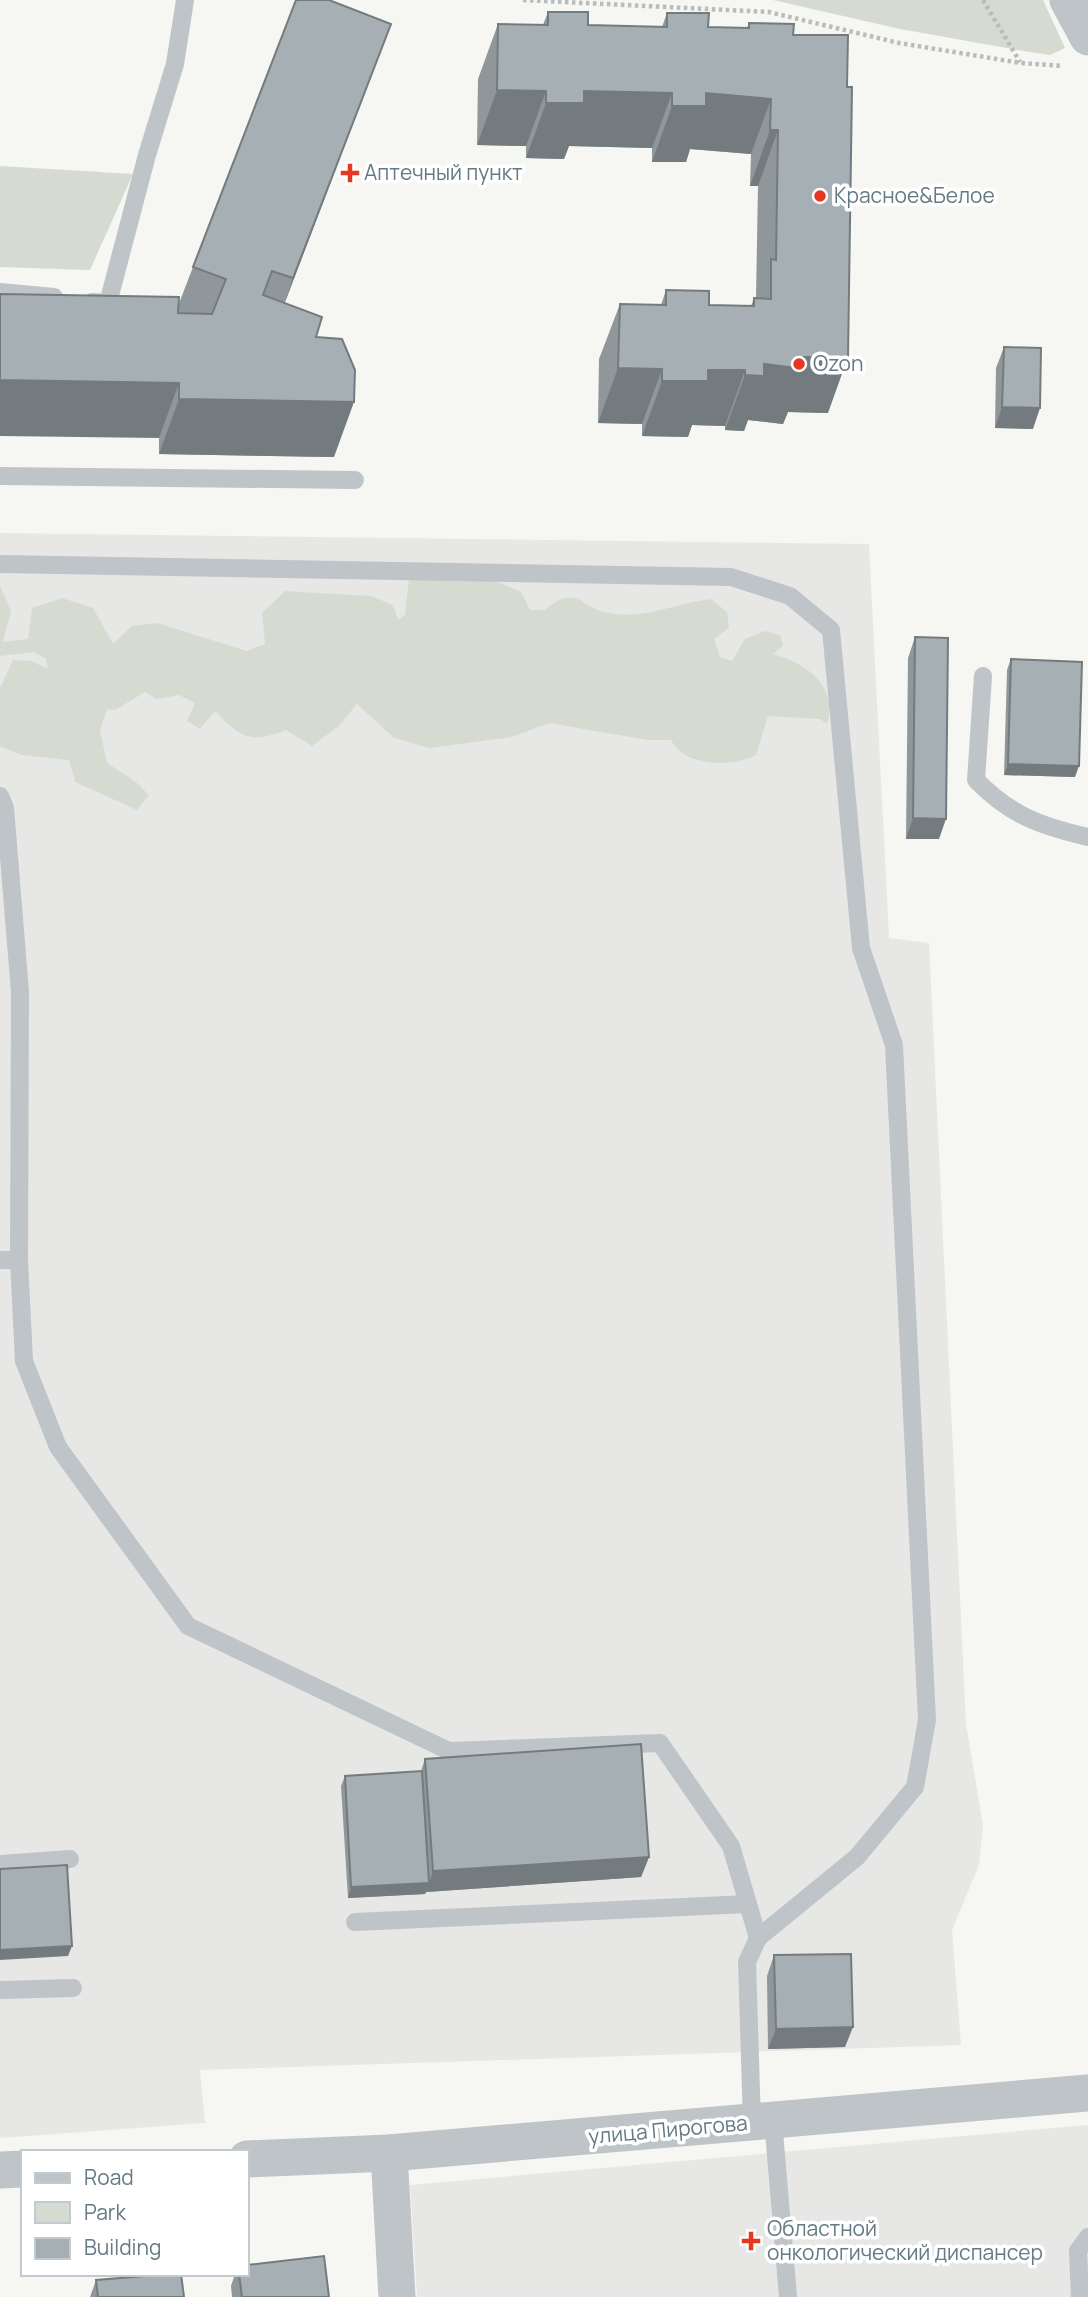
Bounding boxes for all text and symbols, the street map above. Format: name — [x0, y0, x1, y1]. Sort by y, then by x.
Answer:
place label: Аптечный пункт — [364, 158, 523, 186]
marker: Аптечный пункт — [342, 165, 358, 181]
place label: Красное&Белое — [834, 181, 995, 209]
marker: Красное&Белое — [812, 188, 828, 204]
place label: Ozon — [813, 349, 863, 377]
marker: Ozon — [791, 356, 807, 372]
street label: улица Пирогова — [587, 2108, 749, 2150]
legend — [21, 2150, 248, 2276]
text: Road — [84, 2163, 134, 2191]
text: Park — [84, 2198, 126, 2226]
place label: Областной онкологический диспансер — [767, 2214, 1043, 2266]
marker: Областной онкологический диспансер — [741, 2231, 761, 2251]
text: Building — [84, 2233, 161, 2261]

